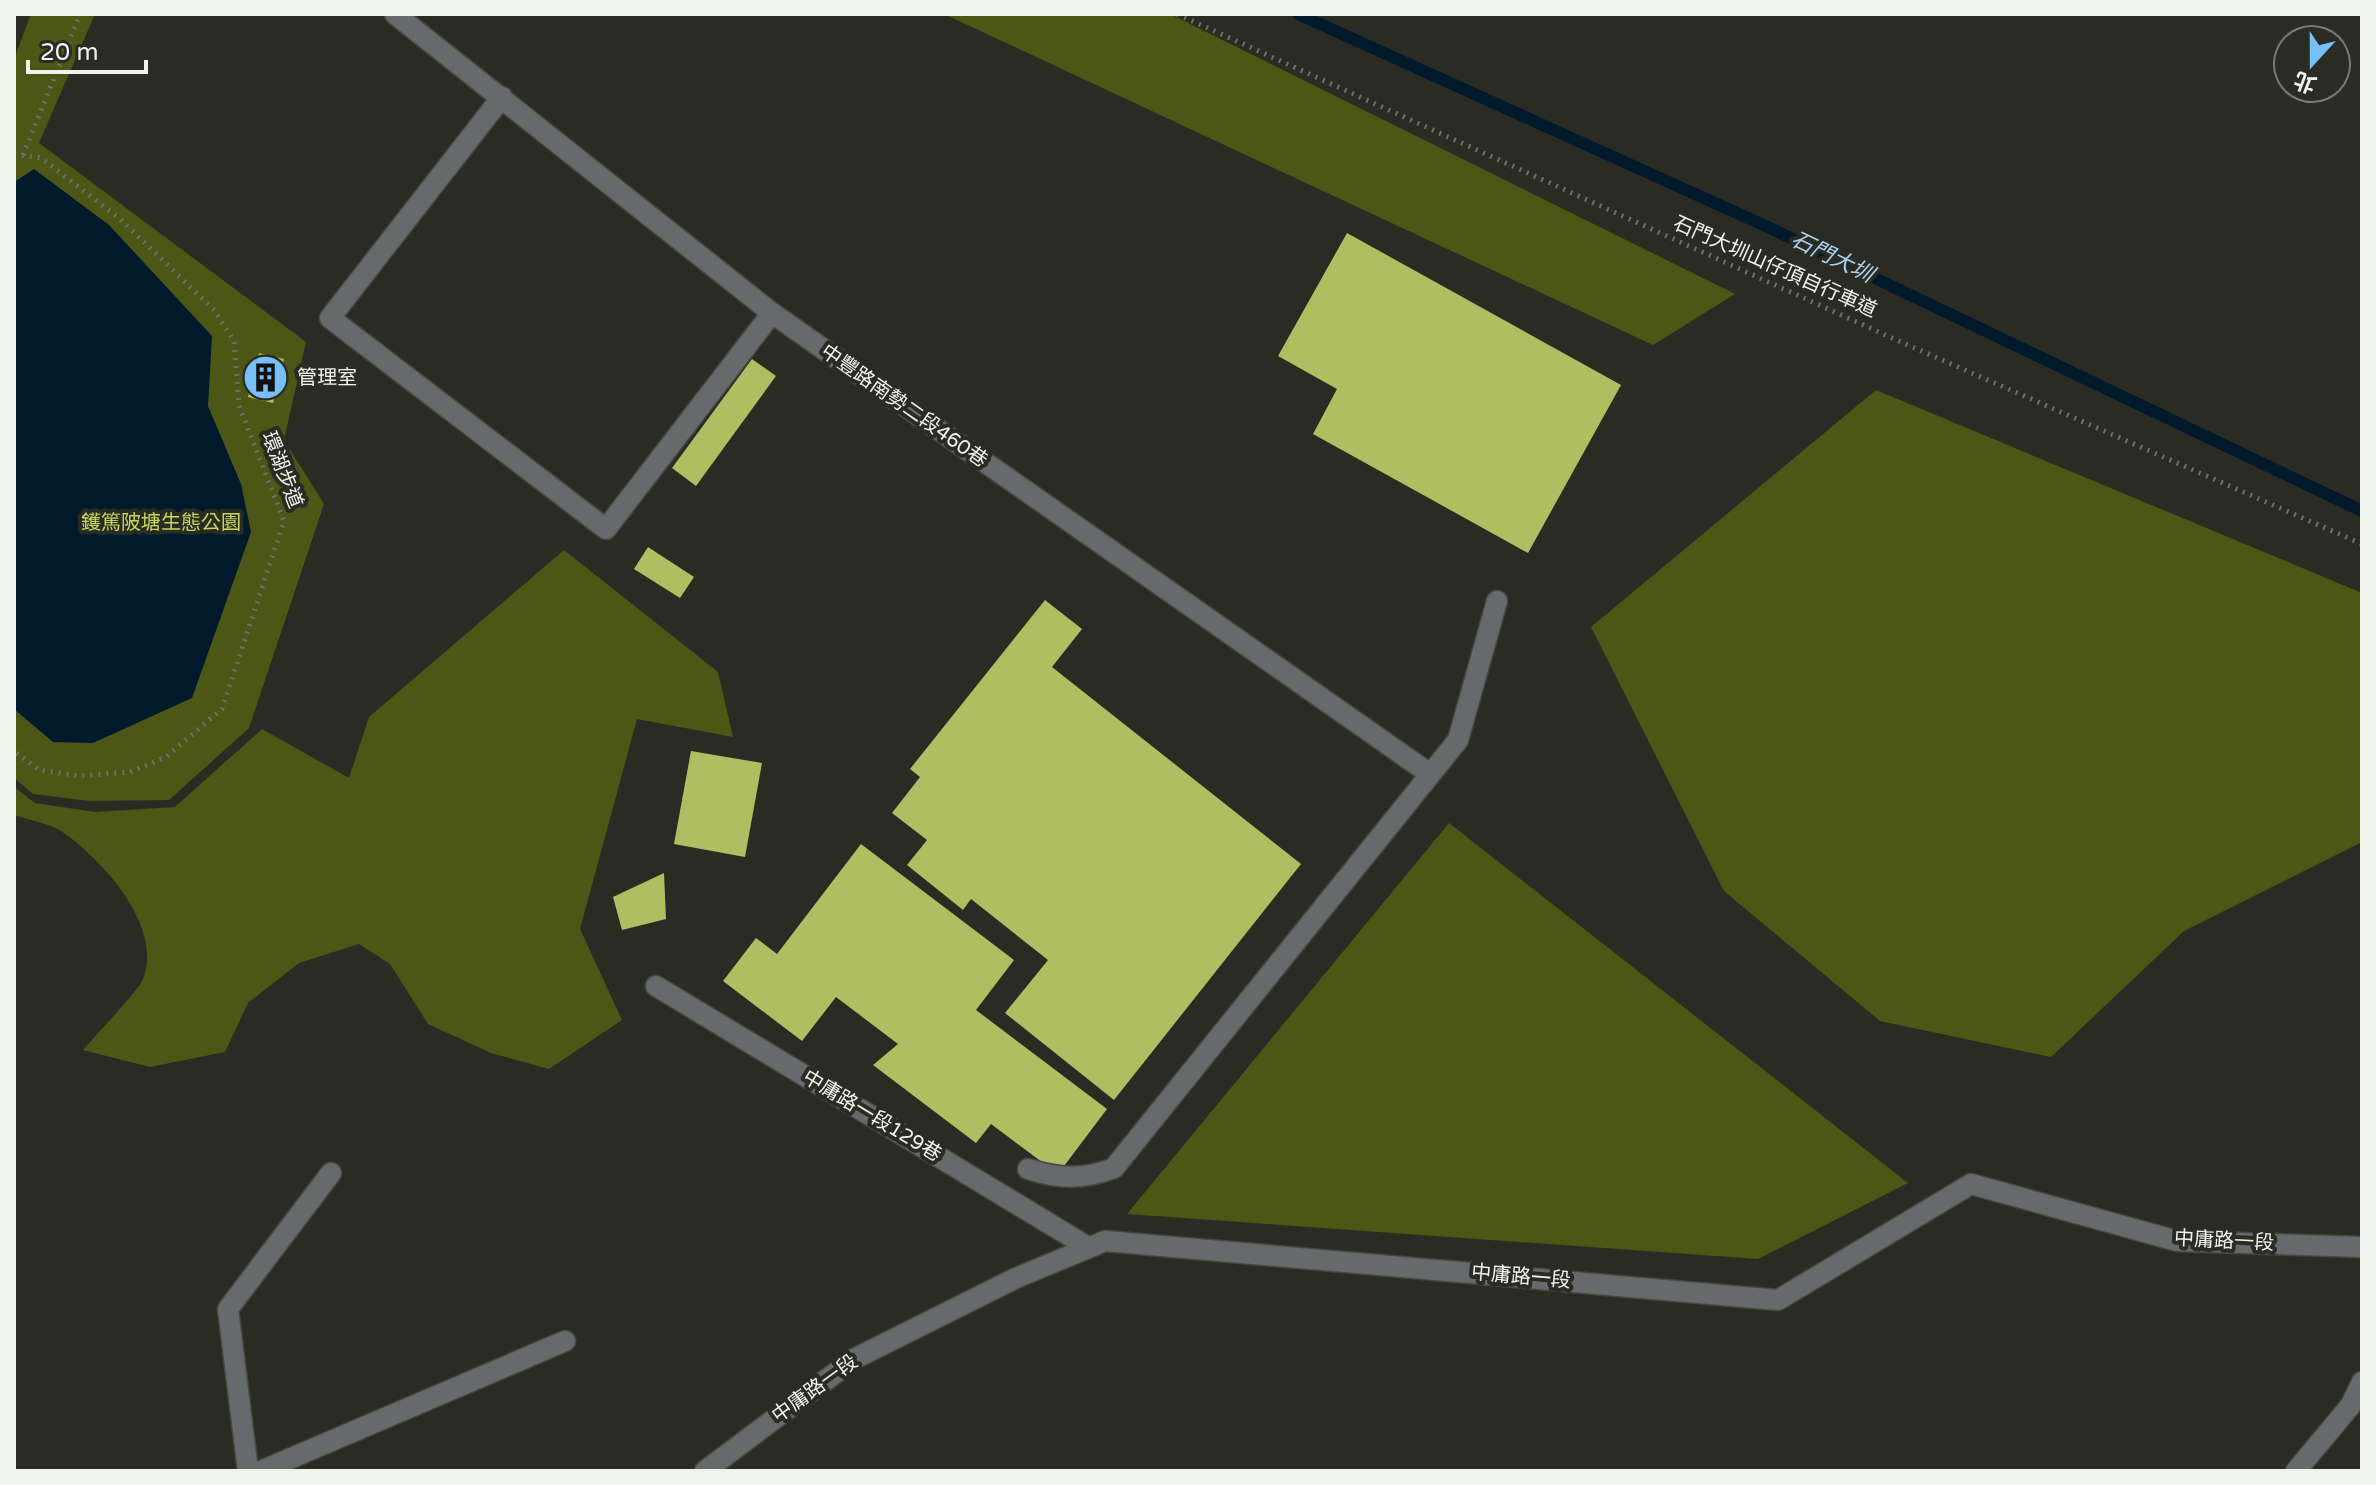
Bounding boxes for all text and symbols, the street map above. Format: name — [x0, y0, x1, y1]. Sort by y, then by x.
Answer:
scale bar — [28, 24, 146, 74]
north arrow — [2272, 24, 2352, 104]
text: 20 m — [40, 38, 98, 67]
text: 北 — [2290, 66, 2320, 98]
street label: 石門大圳山仔頂自行車道 — [1670, 211, 1880, 323]
water label: 石門大圳 — [1787, 226, 1880, 289]
street label: 中豐路南勢二段460巷 — [816, 339, 992, 473]
building icon: 管理室 — [242, 354, 290, 402]
place label: 管理室 — [297, 366, 357, 390]
street label: 環湖步道 — [256, 428, 308, 512]
park label: 鑊篤陂塘生態公園 — [81, 511, 241, 535]
street label: 中庸路一段129巷 — [798, 1065, 946, 1167]
street label: 中庸路一段 — [2173, 1226, 2275, 1256]
street label: 中庸路一段 — [1470, 1261, 1572, 1293]
street label: 中庸路一段 — [767, 1350, 863, 1428]

